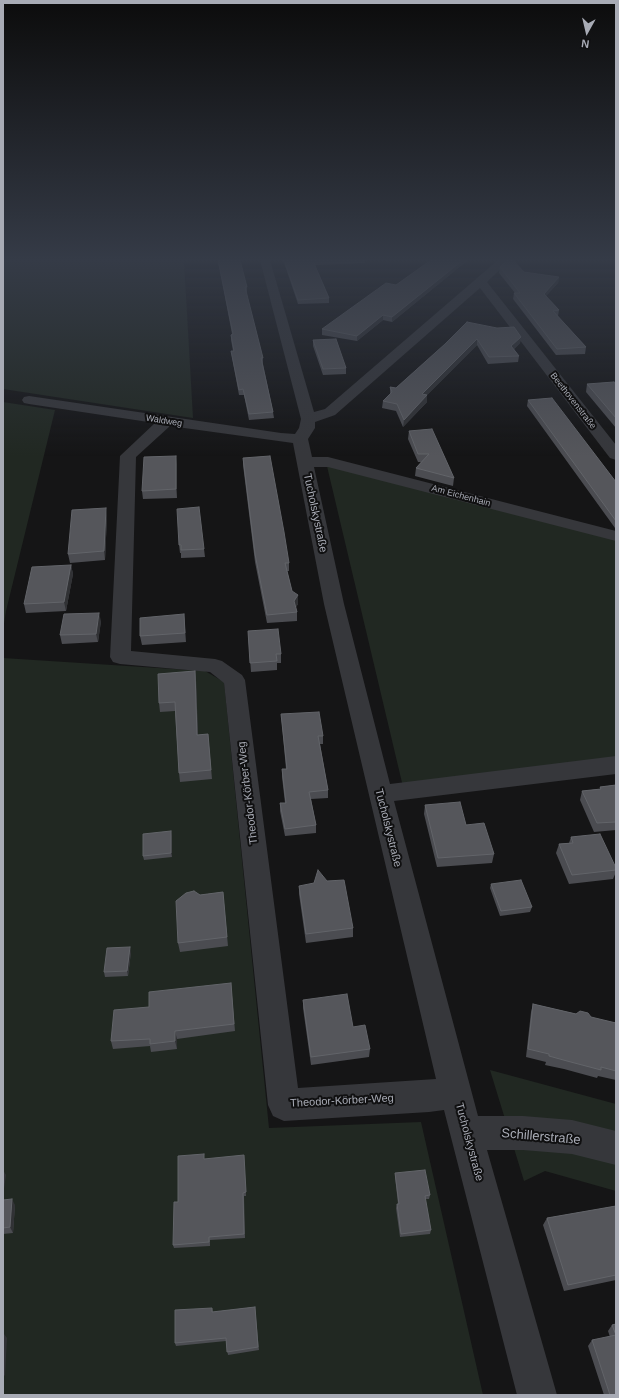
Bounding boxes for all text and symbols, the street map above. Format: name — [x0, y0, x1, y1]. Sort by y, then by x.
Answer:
north arrow — [567, 12, 607, 52]
text: N — [581, 37, 590, 50]
street label: Beethovenstraße — [548, 371, 598, 431]
street label: Waldweg — [145, 413, 183, 429]
street label: Tucholskystraße — [300, 472, 330, 554]
street label: Am Eichenhain — [430, 483, 492, 509]
street label: Theodor-Körber-Weg — [235, 741, 261, 845]
street label: Tucholskystraße — [372, 787, 404, 869]
street label: Theodor-Körber-Weg — [290, 1092, 394, 1110]
street label: Tucholskystraße — [452, 1102, 486, 1182]
street label: Schillerstraße — [501, 1126, 581, 1148]

